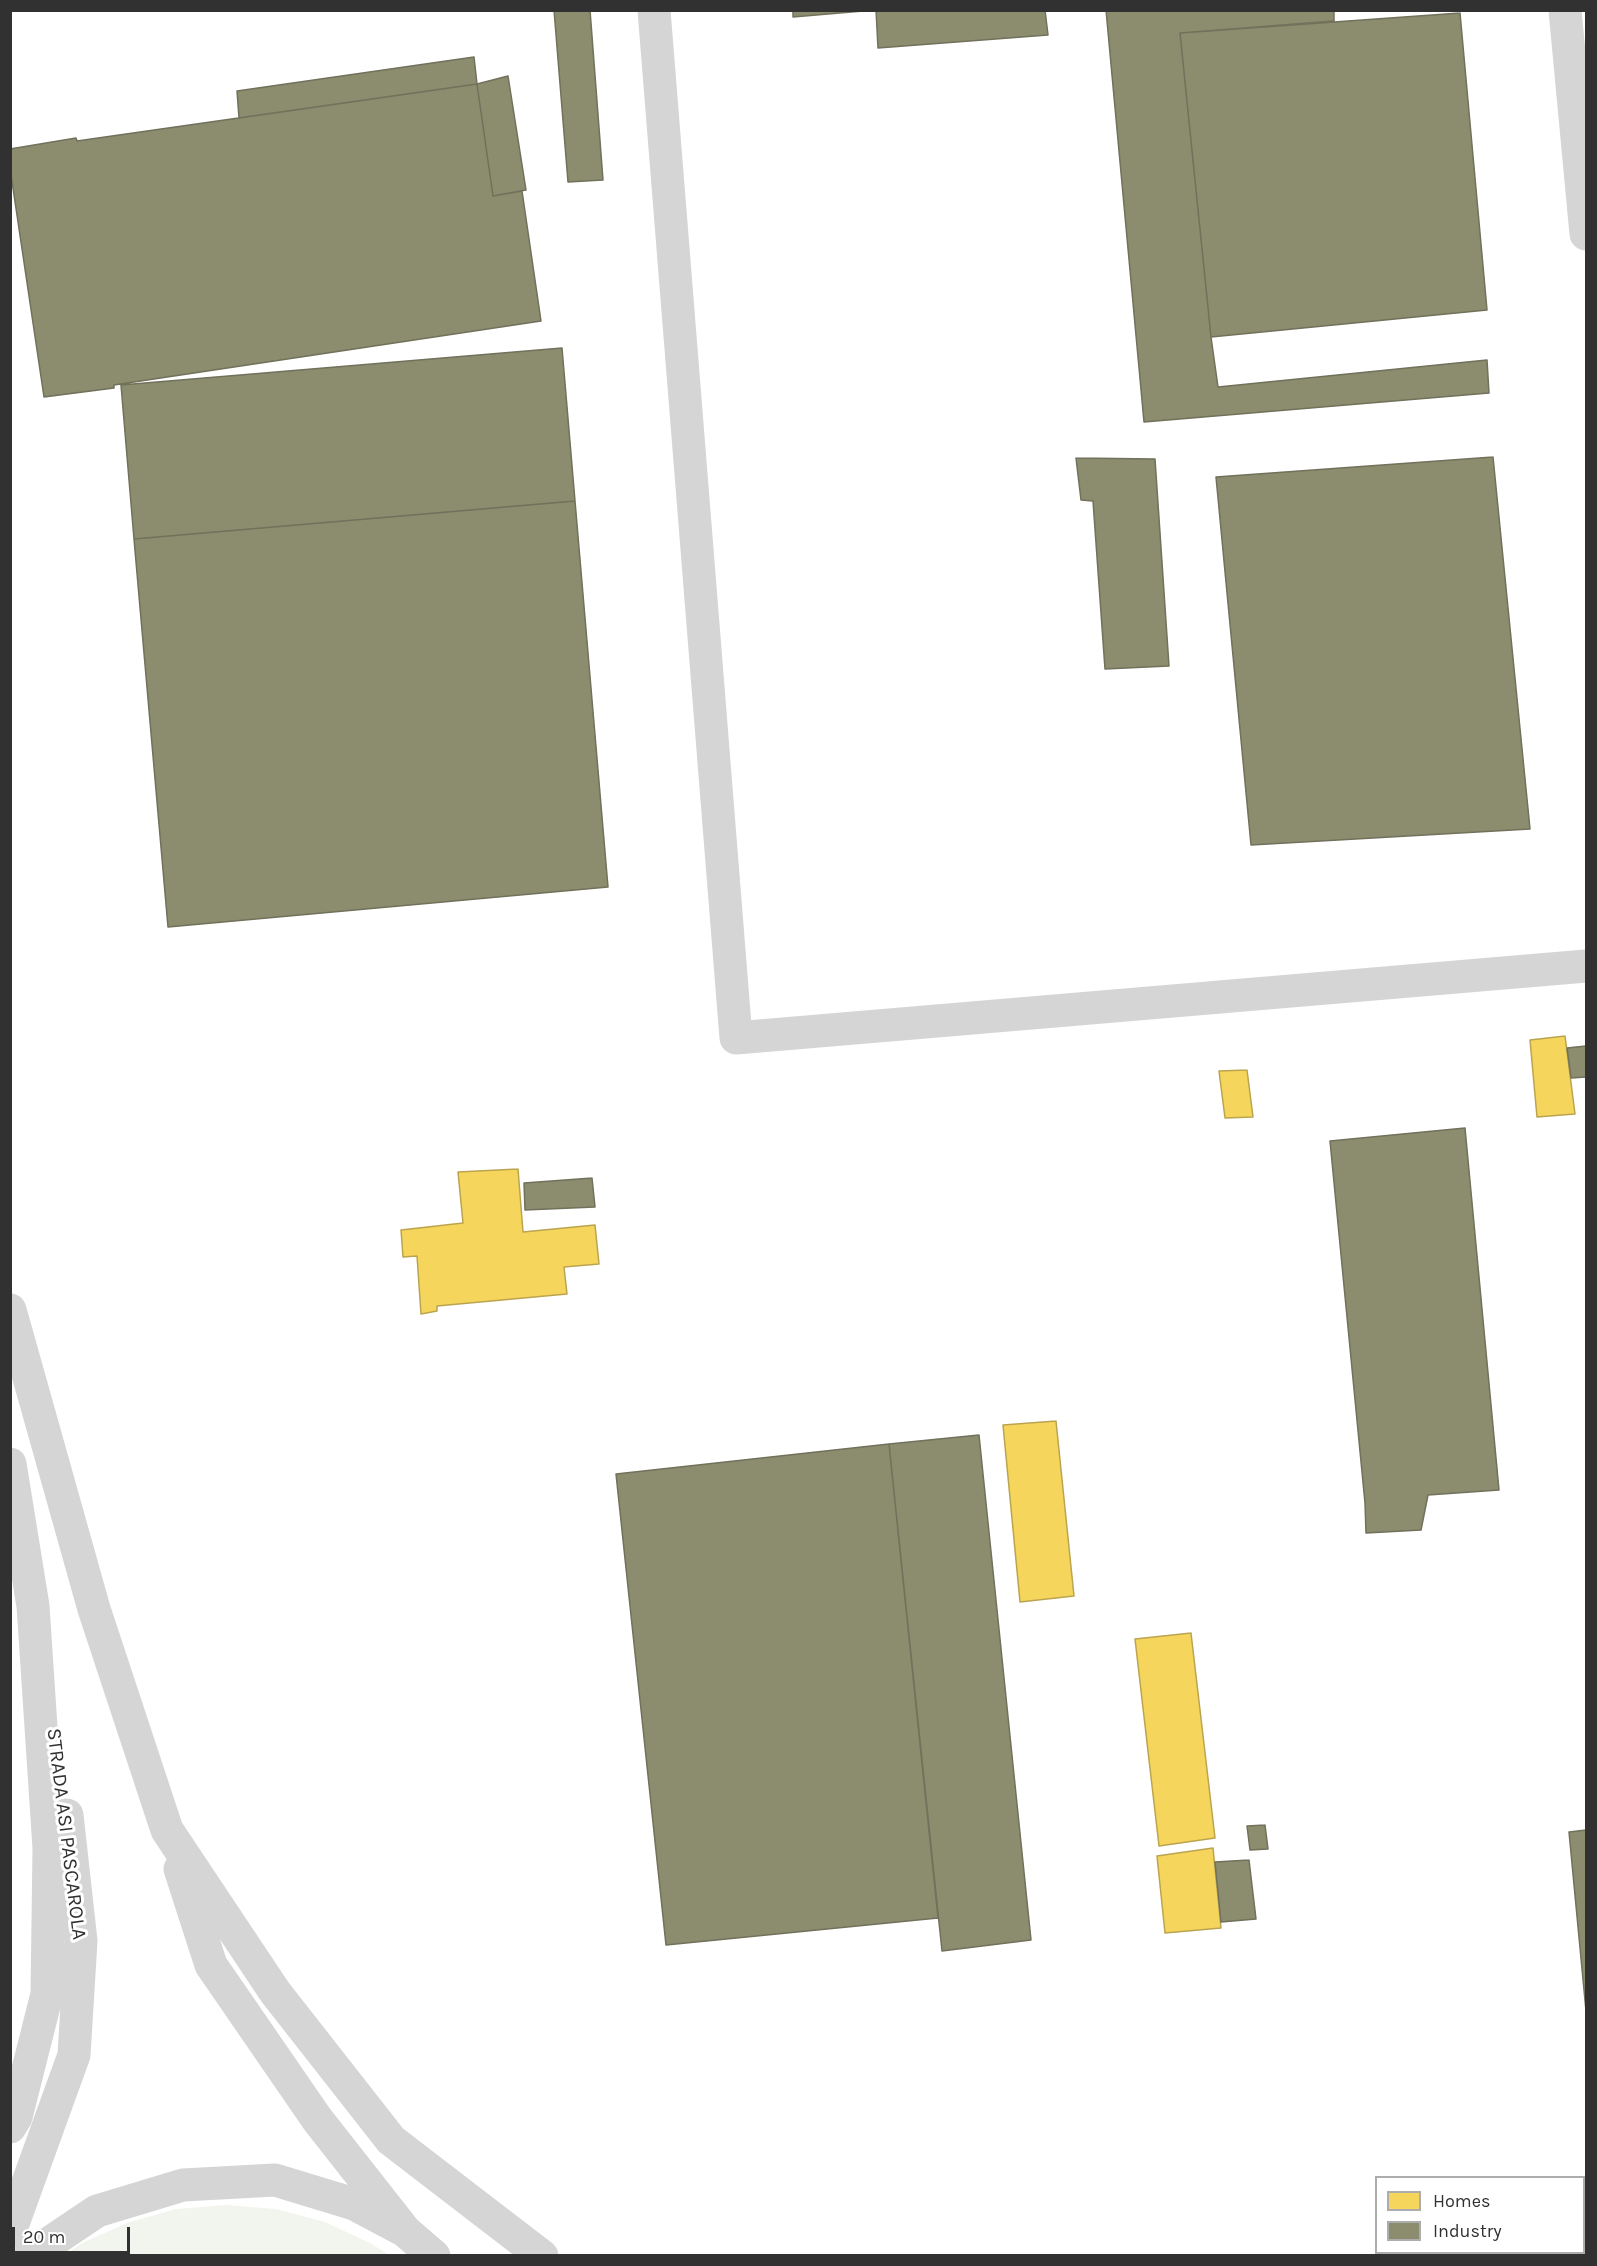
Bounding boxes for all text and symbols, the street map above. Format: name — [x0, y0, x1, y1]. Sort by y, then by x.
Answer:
street label: STRADA ASI PASCAROLA — [41, 1727, 91, 1941]
legend — [1375, 2176, 1585, 2254]
text: Homes — [1433, 2190, 1490, 2212]
scale bar — [15, 2215, 134, 2253]
text: Industry — [1433, 2220, 1502, 2242]
text: 20 m — [23, 2226, 65, 2248]

